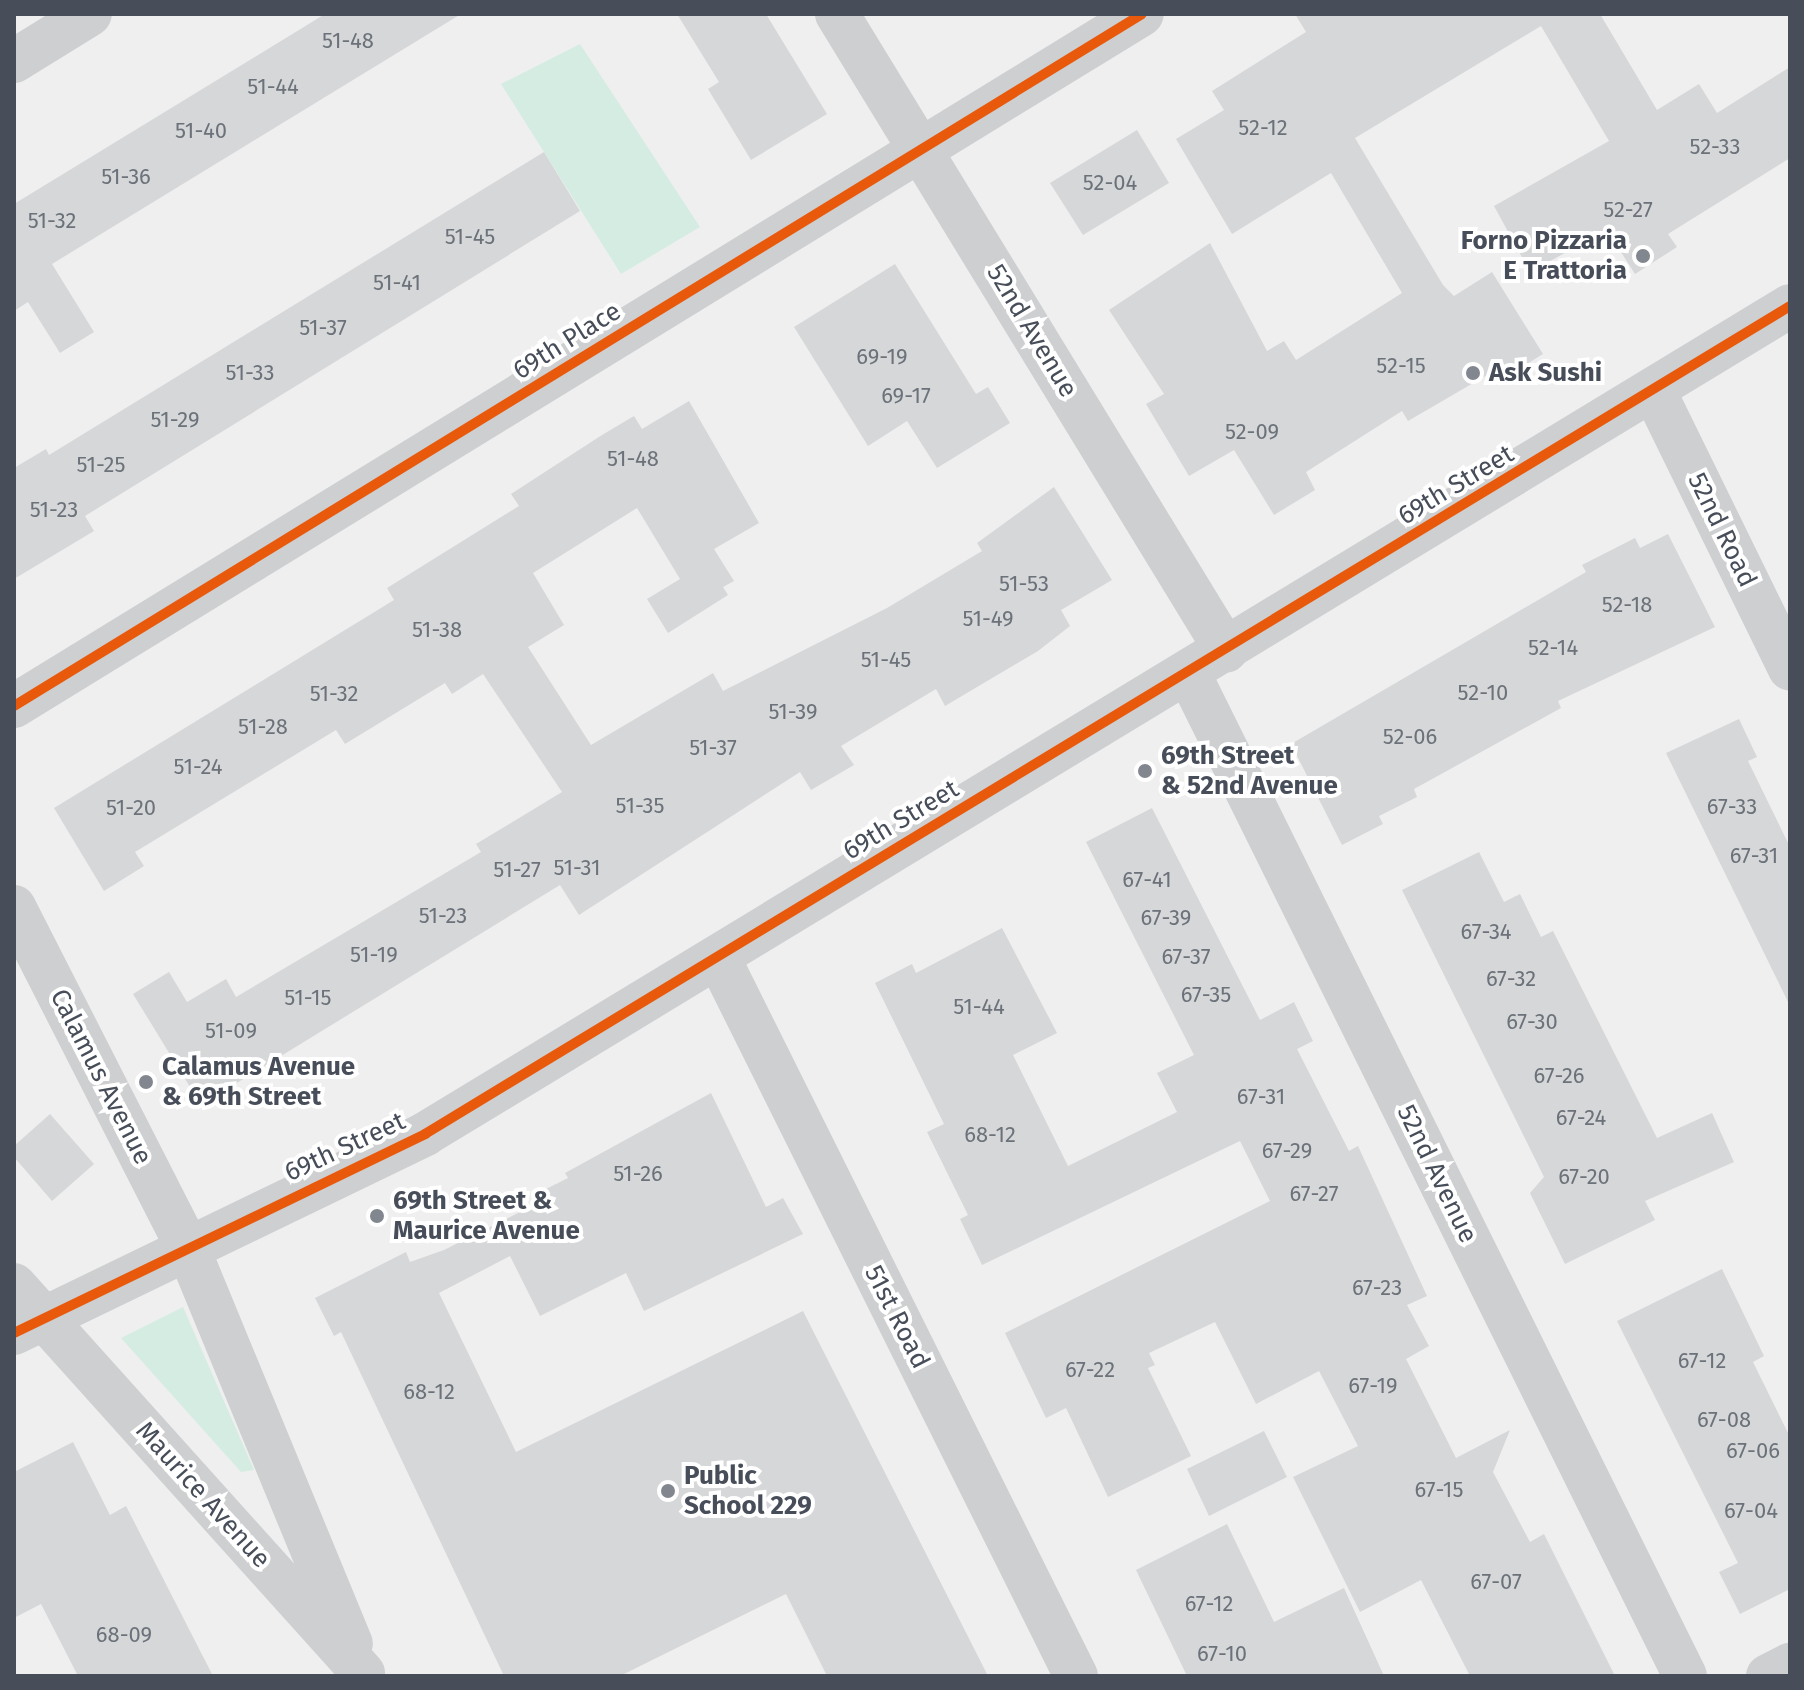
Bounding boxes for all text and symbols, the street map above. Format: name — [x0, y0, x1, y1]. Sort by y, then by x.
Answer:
house number: 51-48 — [322, 28, 374, 54]
house number: 51-44 — [247, 74, 299, 100]
house number: 52-12 — [1238, 115, 1288, 141]
house number: 51-40 — [175, 118, 227, 144]
house number: 52-33 — [1689, 134, 1741, 160]
house number: 51-36 — [101, 164, 151, 190]
house number: 52-04 — [1083, 170, 1137, 196]
house number: 52-27 — [1603, 197, 1653, 223]
house number: 51-32 — [28, 208, 76, 234]
house number: 51-45 — [445, 224, 495, 250]
place label: Forno Pizzaria E Trattoria — [1461, 225, 1627, 286]
marker: Forno Pizzaria E Trattoria — [1634, 247, 1652, 265]
street label: 52nd Avenue — [980, 259, 1084, 403]
house number: 51-41 — [373, 270, 421, 296]
street label: 69th Place — [507, 296, 627, 386]
house number: 51-37 — [299, 315, 347, 341]
house number: 69-19 — [856, 344, 908, 370]
house number: 52-15 — [1376, 353, 1426, 379]
place label: Ask Sushi — [1489, 357, 1602, 389]
house number: 51-33 — [226, 360, 274, 386]
marker: Ask Sushi — [1464, 364, 1482, 382]
house number: 69-17 — [881, 383, 931, 409]
house number: 51-29 — [150, 407, 200, 433]
house number: 52-09 — [1225, 419, 1279, 445]
street label: 69th Street — [1393, 438, 1519, 532]
house number: 51-48 — [607, 446, 659, 472]
house number: 51-25 — [77, 452, 125, 478]
street label: 52nd Road — [1681, 468, 1763, 592]
house number: 51-23 — [30, 497, 78, 523]
house number: 51-53 — [999, 571, 1049, 597]
house number: 52-18 — [1602, 592, 1652, 618]
house number: 51-49 — [963, 606, 1013, 632]
house number: 51-38 — [412, 617, 462, 643]
house number: 52-14 — [1528, 635, 1578, 661]
house number: 51-45 — [861, 647, 911, 673]
house number: 52-10 — [1458, 680, 1508, 706]
house number: 51-32 — [310, 681, 358, 707]
house number: 51-39 — [768, 699, 818, 725]
house number: 51-28 — [238, 714, 288, 740]
house number: 52-06 — [1383, 724, 1437, 750]
house number: 51-37 — [689, 735, 737, 761]
place label: 69th Street & 52nd Avenue — [1161, 740, 1338, 802]
house number: 51-24 — [174, 754, 222, 780]
marker: 69th Street & 52nd Avenue — [1136, 762, 1154, 780]
street label: 69th Street — [838, 773, 964, 867]
house number: 51-35 — [616, 793, 664, 819]
house number: 67-33 — [1707, 794, 1757, 820]
house number: 51-20 — [106, 795, 156, 821]
house number: 67-31 — [1730, 843, 1778, 869]
house number: 51-31 — [554, 855, 600, 881]
house number: 51-27 — [493, 857, 541, 883]
house number: 67-41 — [1122, 867, 1172, 893]
house number: 51-23 — [419, 903, 467, 929]
house number: 67-39 — [1141, 905, 1191, 931]
house number: 67-34 — [1460, 919, 1512, 945]
house number: 51-19 — [350, 942, 398, 968]
house number: 67-37 — [1161, 944, 1211, 970]
house number: 67-32 — [1486, 966, 1536, 992]
house number: 67-35 — [1181, 982, 1231, 1008]
street label: Calamus Avenue — [43, 984, 159, 1170]
house number: 51-15 — [284, 985, 332, 1011]
house number: 51-44 — [953, 994, 1005, 1020]
house number: 67-30 — [1506, 1009, 1558, 1035]
house number: 51-09 — [205, 1018, 257, 1044]
place label: Calamus Avenue & 69th Street — [162, 1051, 355, 1112]
house number: 67-26 — [1533, 1063, 1585, 1089]
marker: Calamus Avenue & 69th Street — [137, 1073, 155, 1091]
house number: 67-31 — [1237, 1084, 1285, 1110]
street label: 52nd Avenue — [1390, 1100, 1484, 1248]
house number: 67-24 — [1556, 1105, 1606, 1131]
street label: 69th Street — [280, 1106, 410, 1188]
house number: 68-12 — [964, 1122, 1016, 1148]
house number: 67-29 — [1262, 1138, 1312, 1164]
house number: 51-26 — [613, 1161, 663, 1187]
house number: 67-20 — [1558, 1164, 1610, 1190]
house number: 67-27 — [1290, 1181, 1338, 1207]
place label: 69th Street & Maurice Avenue — [393, 1185, 580, 1246]
marker: 69th Street & Maurice Avenue — [368, 1207, 386, 1225]
street label: 51st Road — [858, 1260, 936, 1374]
house number: 67-23 — [1352, 1275, 1402, 1301]
house number: 67-12 — [1678, 1348, 1726, 1374]
house number: 67-22 — [1065, 1357, 1115, 1383]
house number: 67-19 — [1348, 1373, 1398, 1399]
house number: 68-12 — [403, 1379, 455, 1405]
house number: 67-08 — [1697, 1407, 1751, 1433]
street label: Maurice Avenue — [129, 1415, 277, 1575]
house number: 67-06 — [1726, 1438, 1780, 1464]
place label: Public School 229 — [684, 1460, 812, 1522]
house number: 67-15 — [1415, 1477, 1463, 1503]
marker: Public School 229 — [659, 1482, 677, 1500]
house number: 67-04 — [1724, 1498, 1778, 1524]
house number: 67-07 — [1470, 1569, 1522, 1595]
house number: 67-12 — [1185, 1591, 1233, 1617]
house number: 68-09 — [96, 1622, 152, 1648]
house number: 67-10 — [1197, 1641, 1247, 1667]

